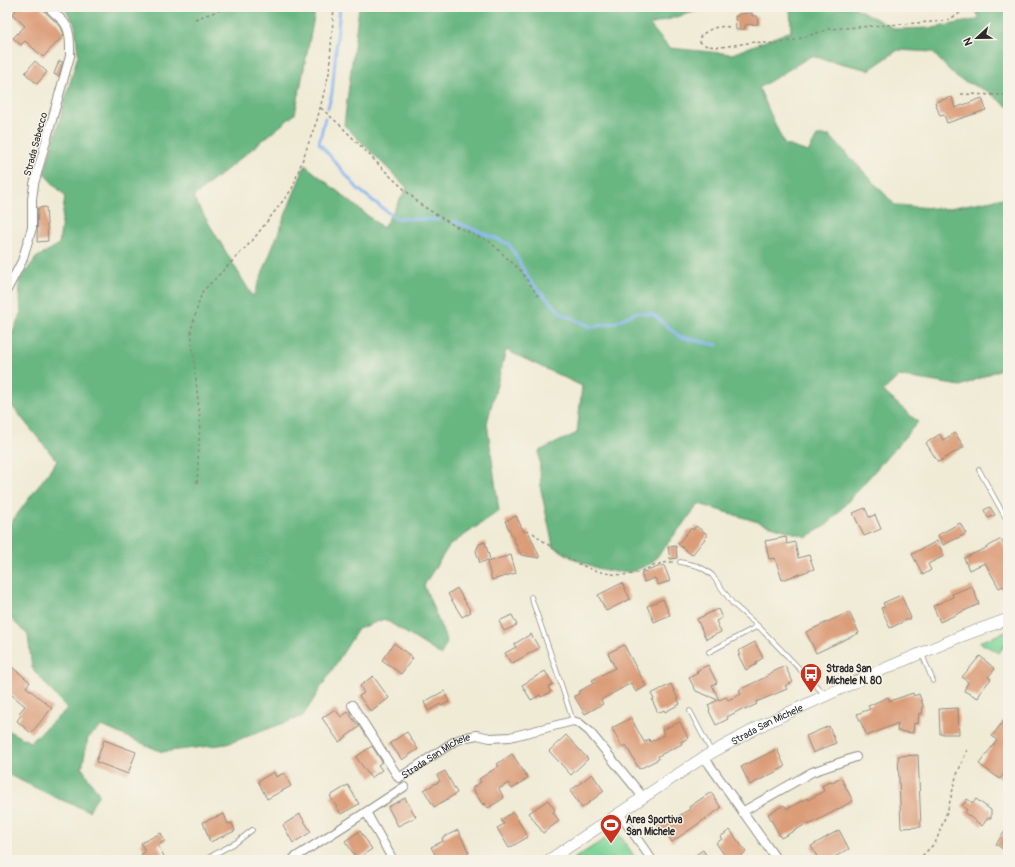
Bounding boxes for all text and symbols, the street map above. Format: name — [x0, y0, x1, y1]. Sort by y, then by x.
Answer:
north arrow — [957, 18, 997, 58]
text: N — [961, 35, 976, 47]
street label: Strada Sabecco — [22, 110, 50, 178]
bus stop icon: Strada San Michele N. 80 — [798, 661, 824, 694]
place label: Strada San Michele N. 80 — [826, 663, 882, 687]
street label: Strada San Michele — [729, 702, 805, 748]
street label: Strada San Michele — [399, 732, 471, 782]
sports icon: Area Sportiva San Michele — [598, 812, 624, 845]
place label: Area Sportiva San Michele — [626, 814, 683, 838]

